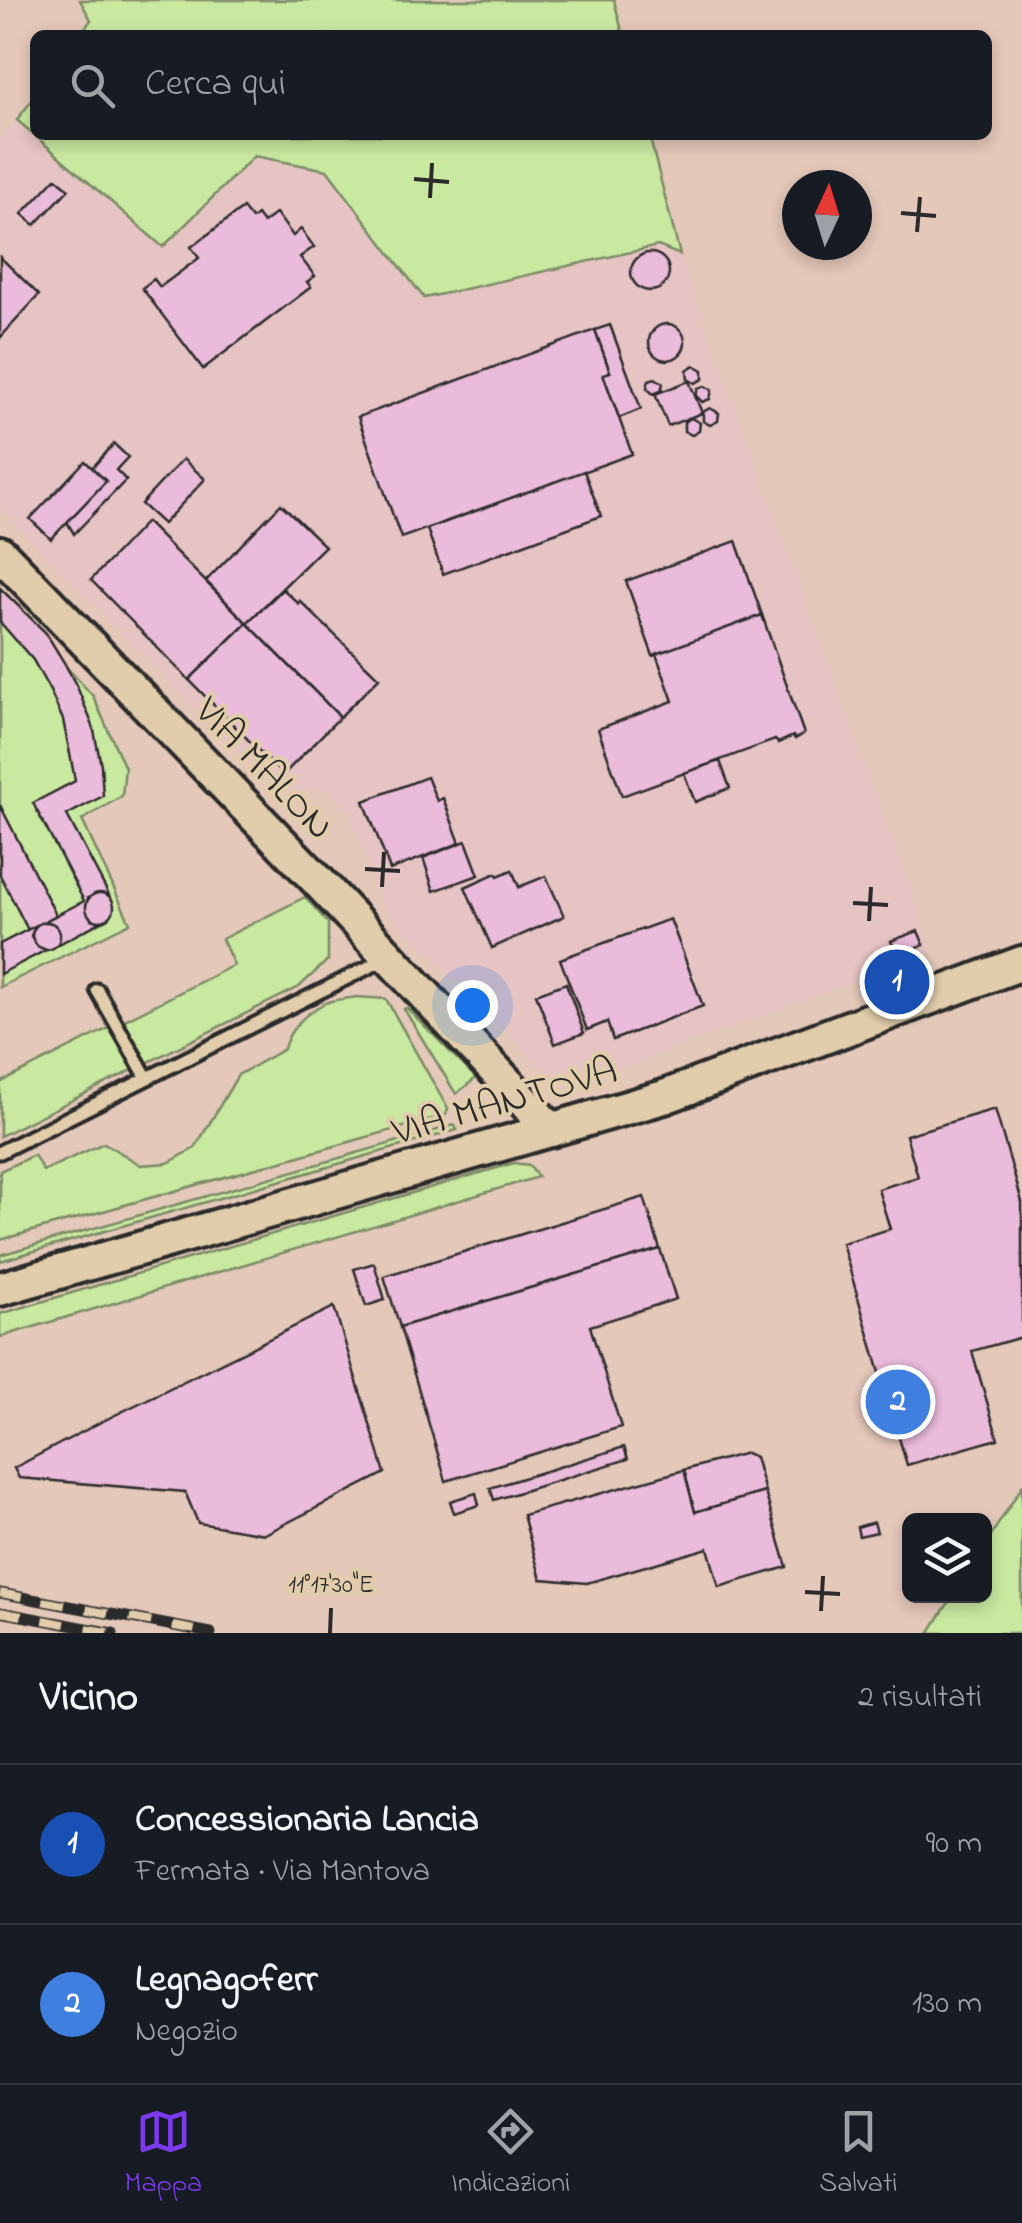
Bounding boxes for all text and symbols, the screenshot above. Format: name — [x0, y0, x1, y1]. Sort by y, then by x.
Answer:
search box — [30, 30, 992, 140]
text: Cerca qui — [145, 57, 286, 113]
icon: search — [65, 58, 120, 113]
north arrow — [782, 170, 872, 260]
street label: VIA MALON — [178, 684, 346, 855]
pin: 1 — [864, 944, 930, 1020]
your location — [447, 980, 498, 1031]
street label: VIA MANTOVA — [385, 1043, 625, 1164]
pin: 2 — [866, 1364, 930, 1440]
map controls — [902, 1513, 992, 1603]
button: layers — [902, 1513, 992, 1603]
text: 11°17'30"E — [288, 1568, 374, 1604]
text: Vicino — [40, 1668, 138, 1729]
text: 2 risultati — [858, 1675, 982, 1722]
text: Concessionaria Lancia — [135, 1793, 479, 1849]
text: 1 — [67, 1821, 78, 1868]
text: 90 m — [926, 1821, 982, 1868]
text: Fermata · Via Mantova — [135, 1849, 430, 1896]
text: Legnagoferr — [135, 1953, 318, 2009]
text: 2 — [65, 1981, 80, 2028]
text: 130 m — [912, 1981, 982, 2028]
text: Negozio — [135, 2009, 238, 2056]
tab: Mappa — [125, 2104, 202, 2205]
tab: Indicazioni — [451, 2104, 570, 2205]
tab: Salvati — [819, 2104, 897, 2205]

